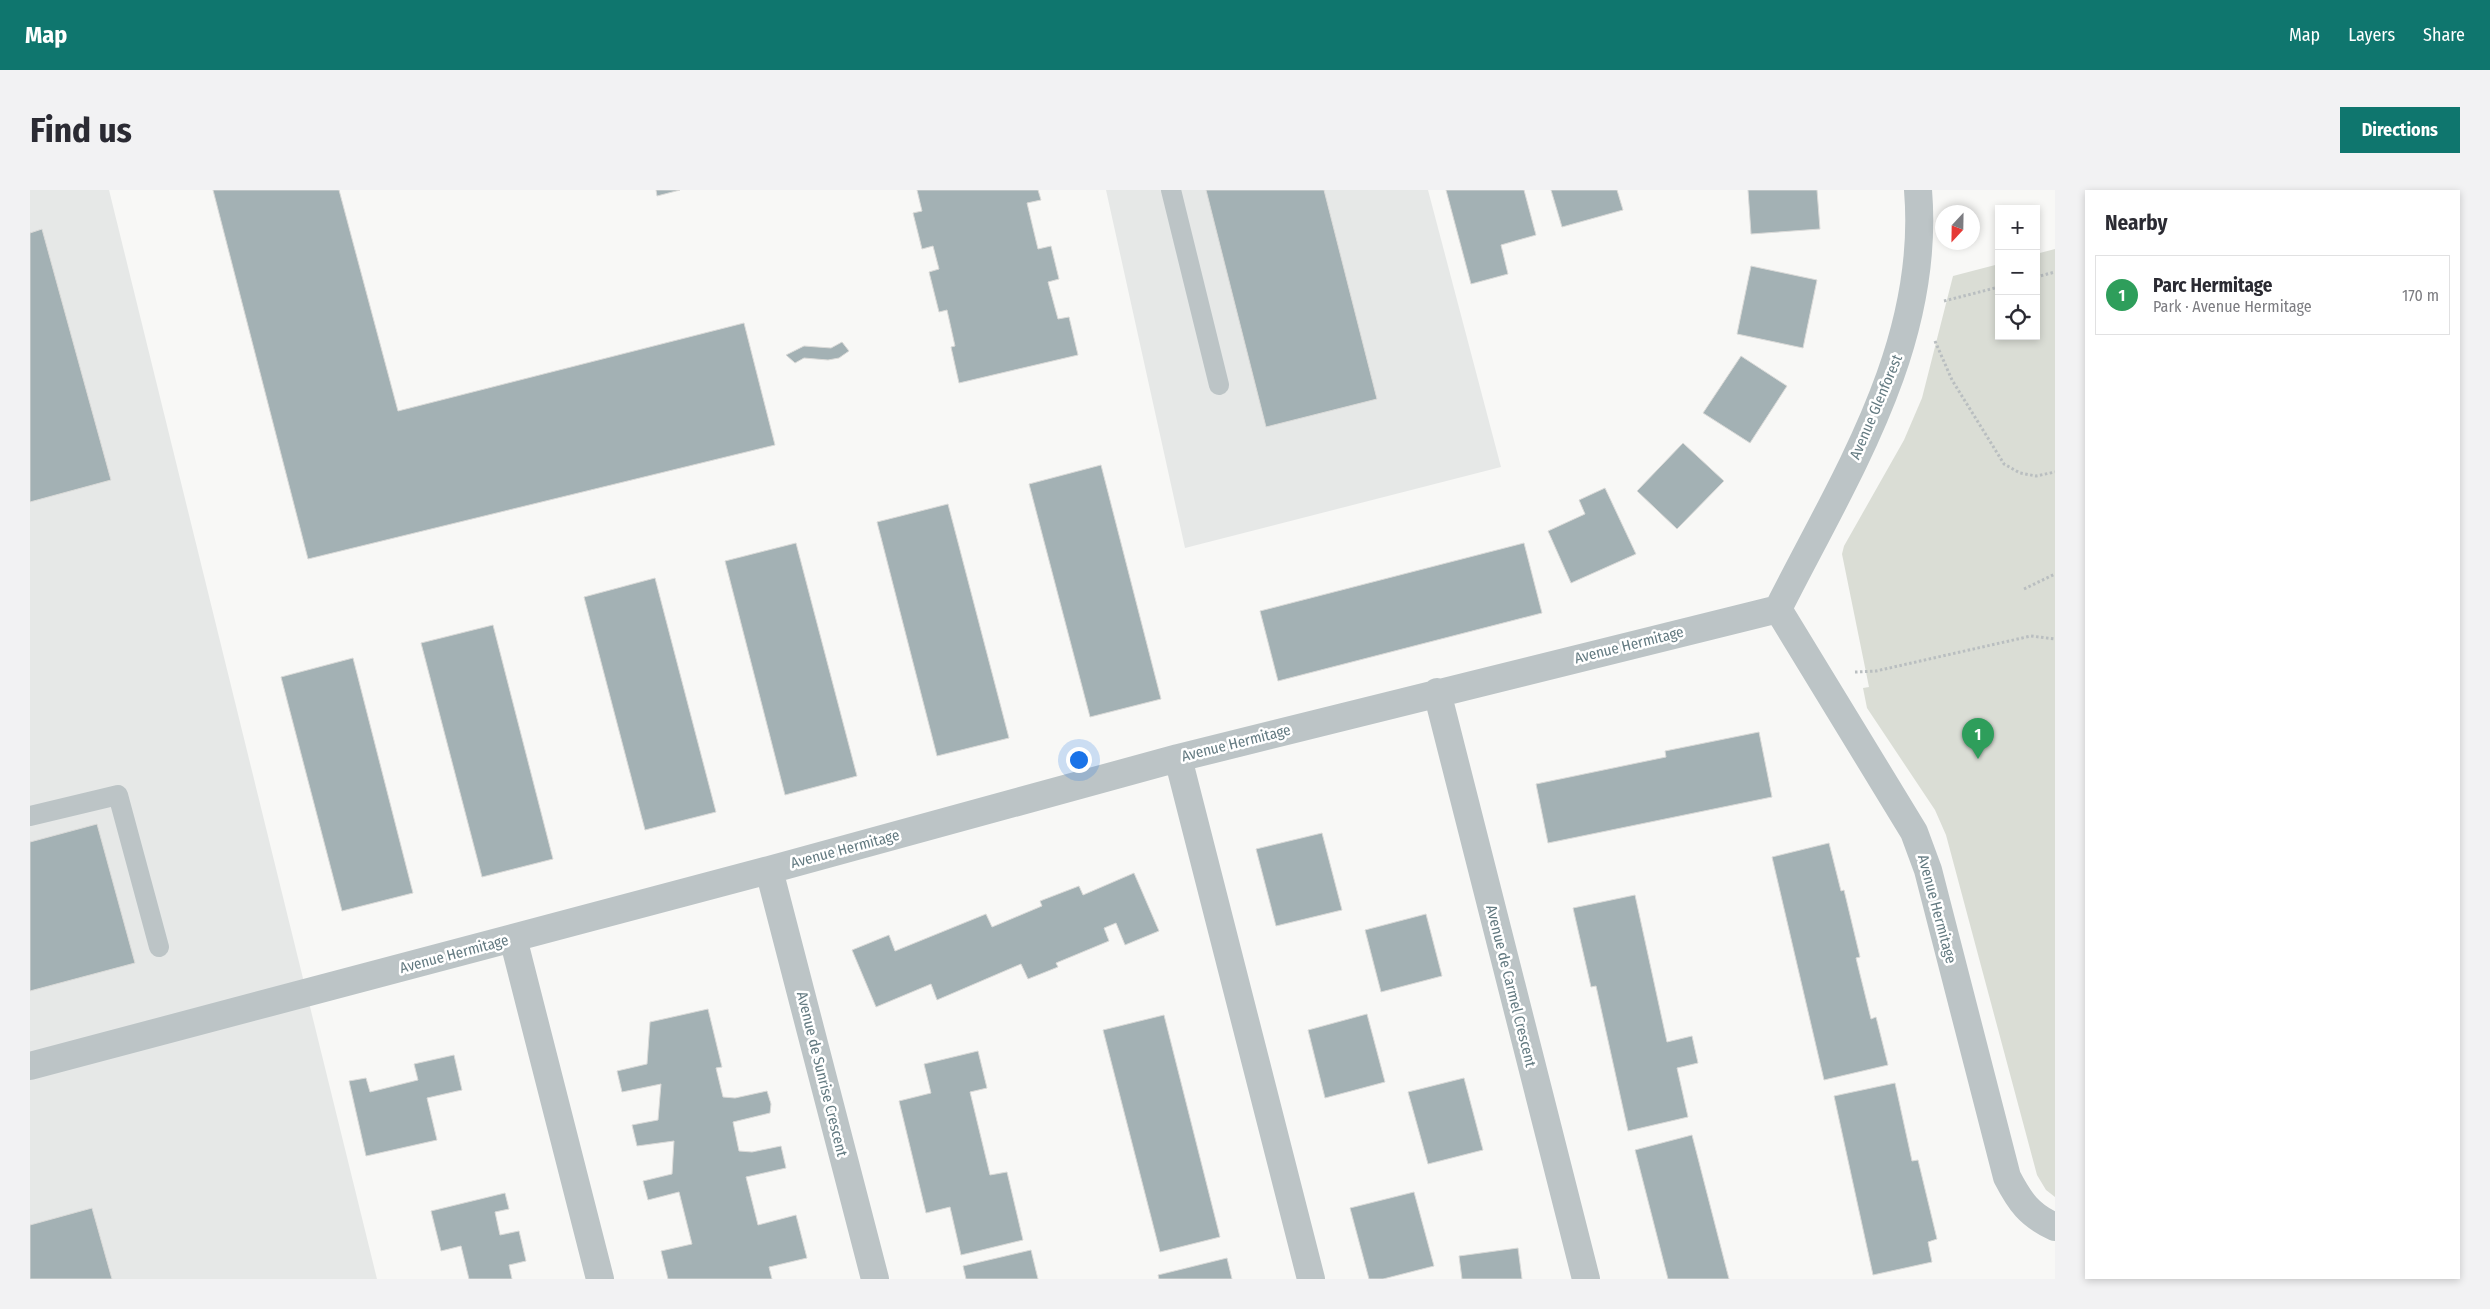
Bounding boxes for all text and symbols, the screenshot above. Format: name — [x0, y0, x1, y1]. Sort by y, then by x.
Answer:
text: Map — [25, 21, 67, 49]
text: Map — [2289, 24, 2320, 46]
text: Layers — [2348, 24, 2395, 46]
text: Share — [2423, 24, 2465, 46]
button: Directions — [2340, 107, 2460, 153]
text: Find us — [30, 109, 132, 151]
north arrow — [1935, 205, 1980, 250]
map controls — [1995, 205, 2040, 340]
button: + — [1995, 205, 2040, 250]
text: Nearby — [2105, 210, 2167, 236]
button: − — [1995, 250, 2040, 295]
text: Parc Hermitage — [2153, 274, 2272, 297]
text: 1 — [2119, 286, 2125, 305]
text: 170 m — [2402, 286, 2439, 305]
button: locate — [1995, 295, 2040, 340]
text: Park · Avenue Hermitage — [2153, 297, 2312, 316]
street label: Avenue Glenforest — [1846, 352, 1906, 462]
street label: Avenue Hermitage — [1573, 623, 1685, 667]
pin: 1 — [1962, 718, 1994, 759]
street label: Avenue Hermitage — [1180, 721, 1292, 765]
your location — [1066, 747, 1092, 773]
street label: Avenue Hermitage — [789, 826, 901, 872]
street label: Avenue Hermitage — [1914, 853, 1960, 965]
street label: Avenue de Carmel Crescent — [1482, 903, 1540, 1069]
street label: Avenue Hermitage — [398, 931, 510, 977]
street label: Avenue de Sunrise Crescent — [793, 990, 851, 1158]

